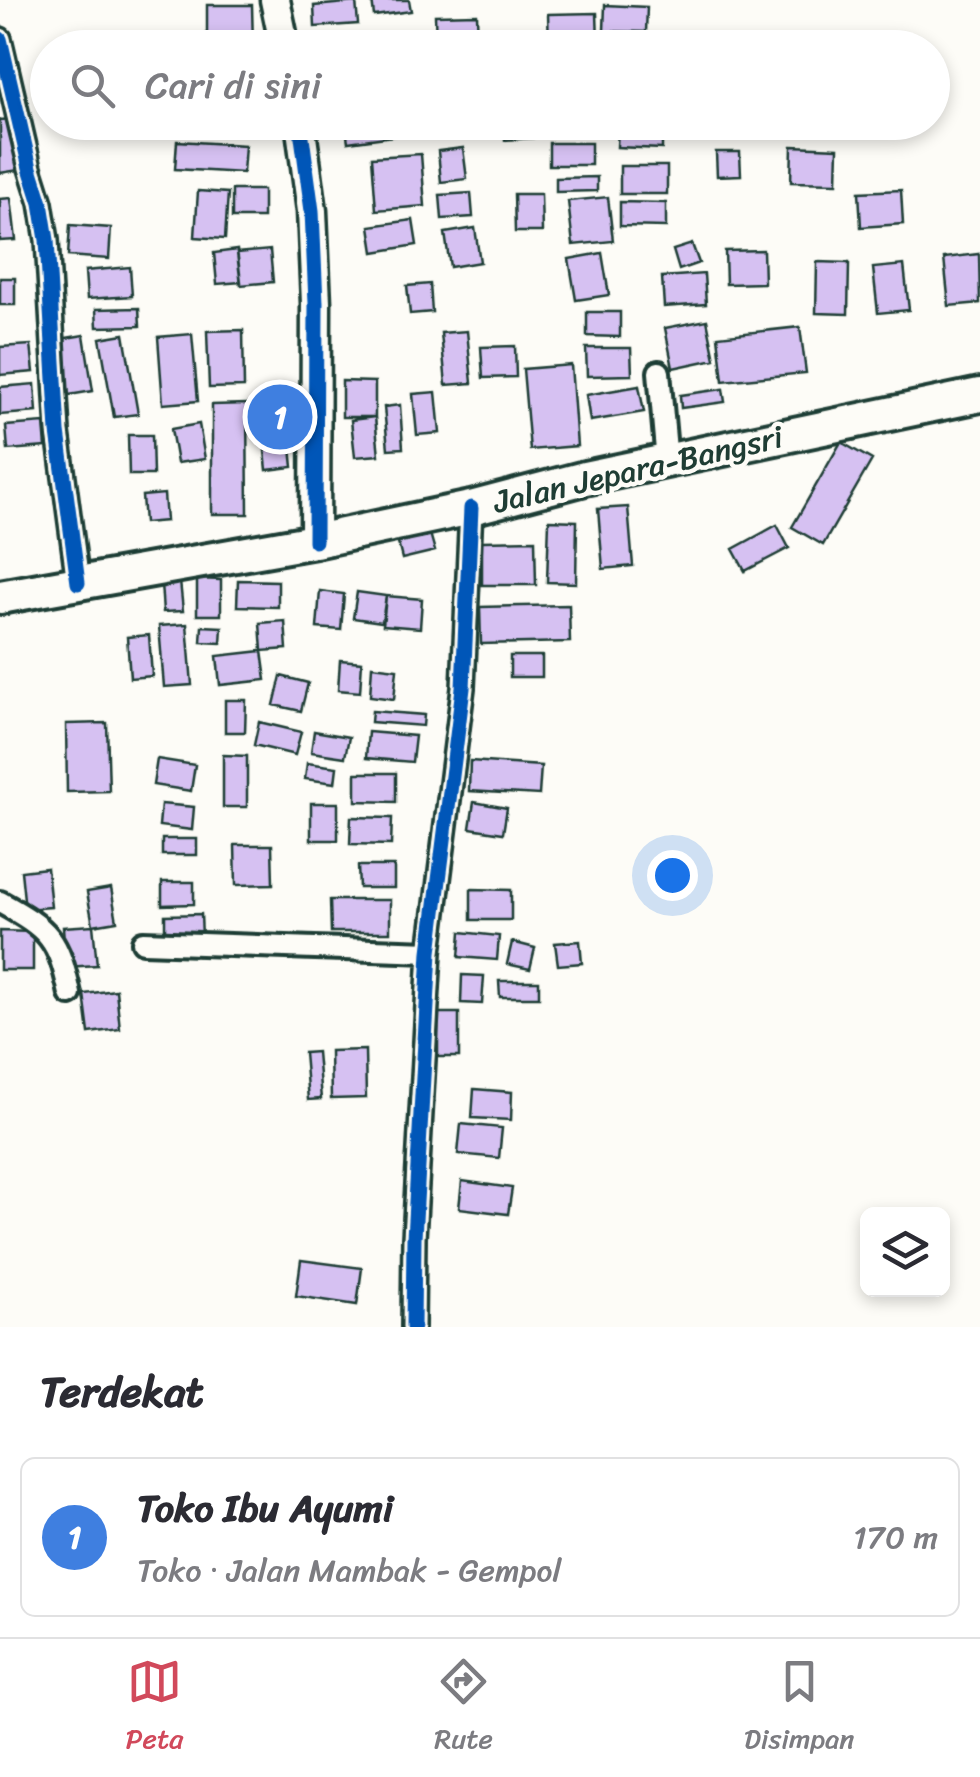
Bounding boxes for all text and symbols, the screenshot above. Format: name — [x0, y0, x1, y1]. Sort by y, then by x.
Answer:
search box — [30, 30, 950, 140]
text: Cari di sini — [145, 52, 321, 119]
icon: search — [65, 58, 120, 113]
pin: 1 — [248, 380, 312, 454]
street label: Jalan Jepara-Bangsri — [487, 408, 790, 531]
your location — [647, 850, 698, 901]
map controls — [860, 1207, 950, 1297]
button: layers — [860, 1207, 950, 1297]
text: Terdekat — [40, 1355, 204, 1429]
text: Toko Ibu Ayumi — [137, 1475, 393, 1542]
text: 1 — [68, 1509, 81, 1566]
text: 170 m — [853, 1509, 938, 1566]
text: Toko · Jalan Mambak - Gempol — [137, 1542, 561, 1599]
tab: Peta — [126, 1654, 183, 1763]
tab: Rute — [434, 1654, 493, 1763]
tab: Disimpan — [744, 1654, 854, 1763]

